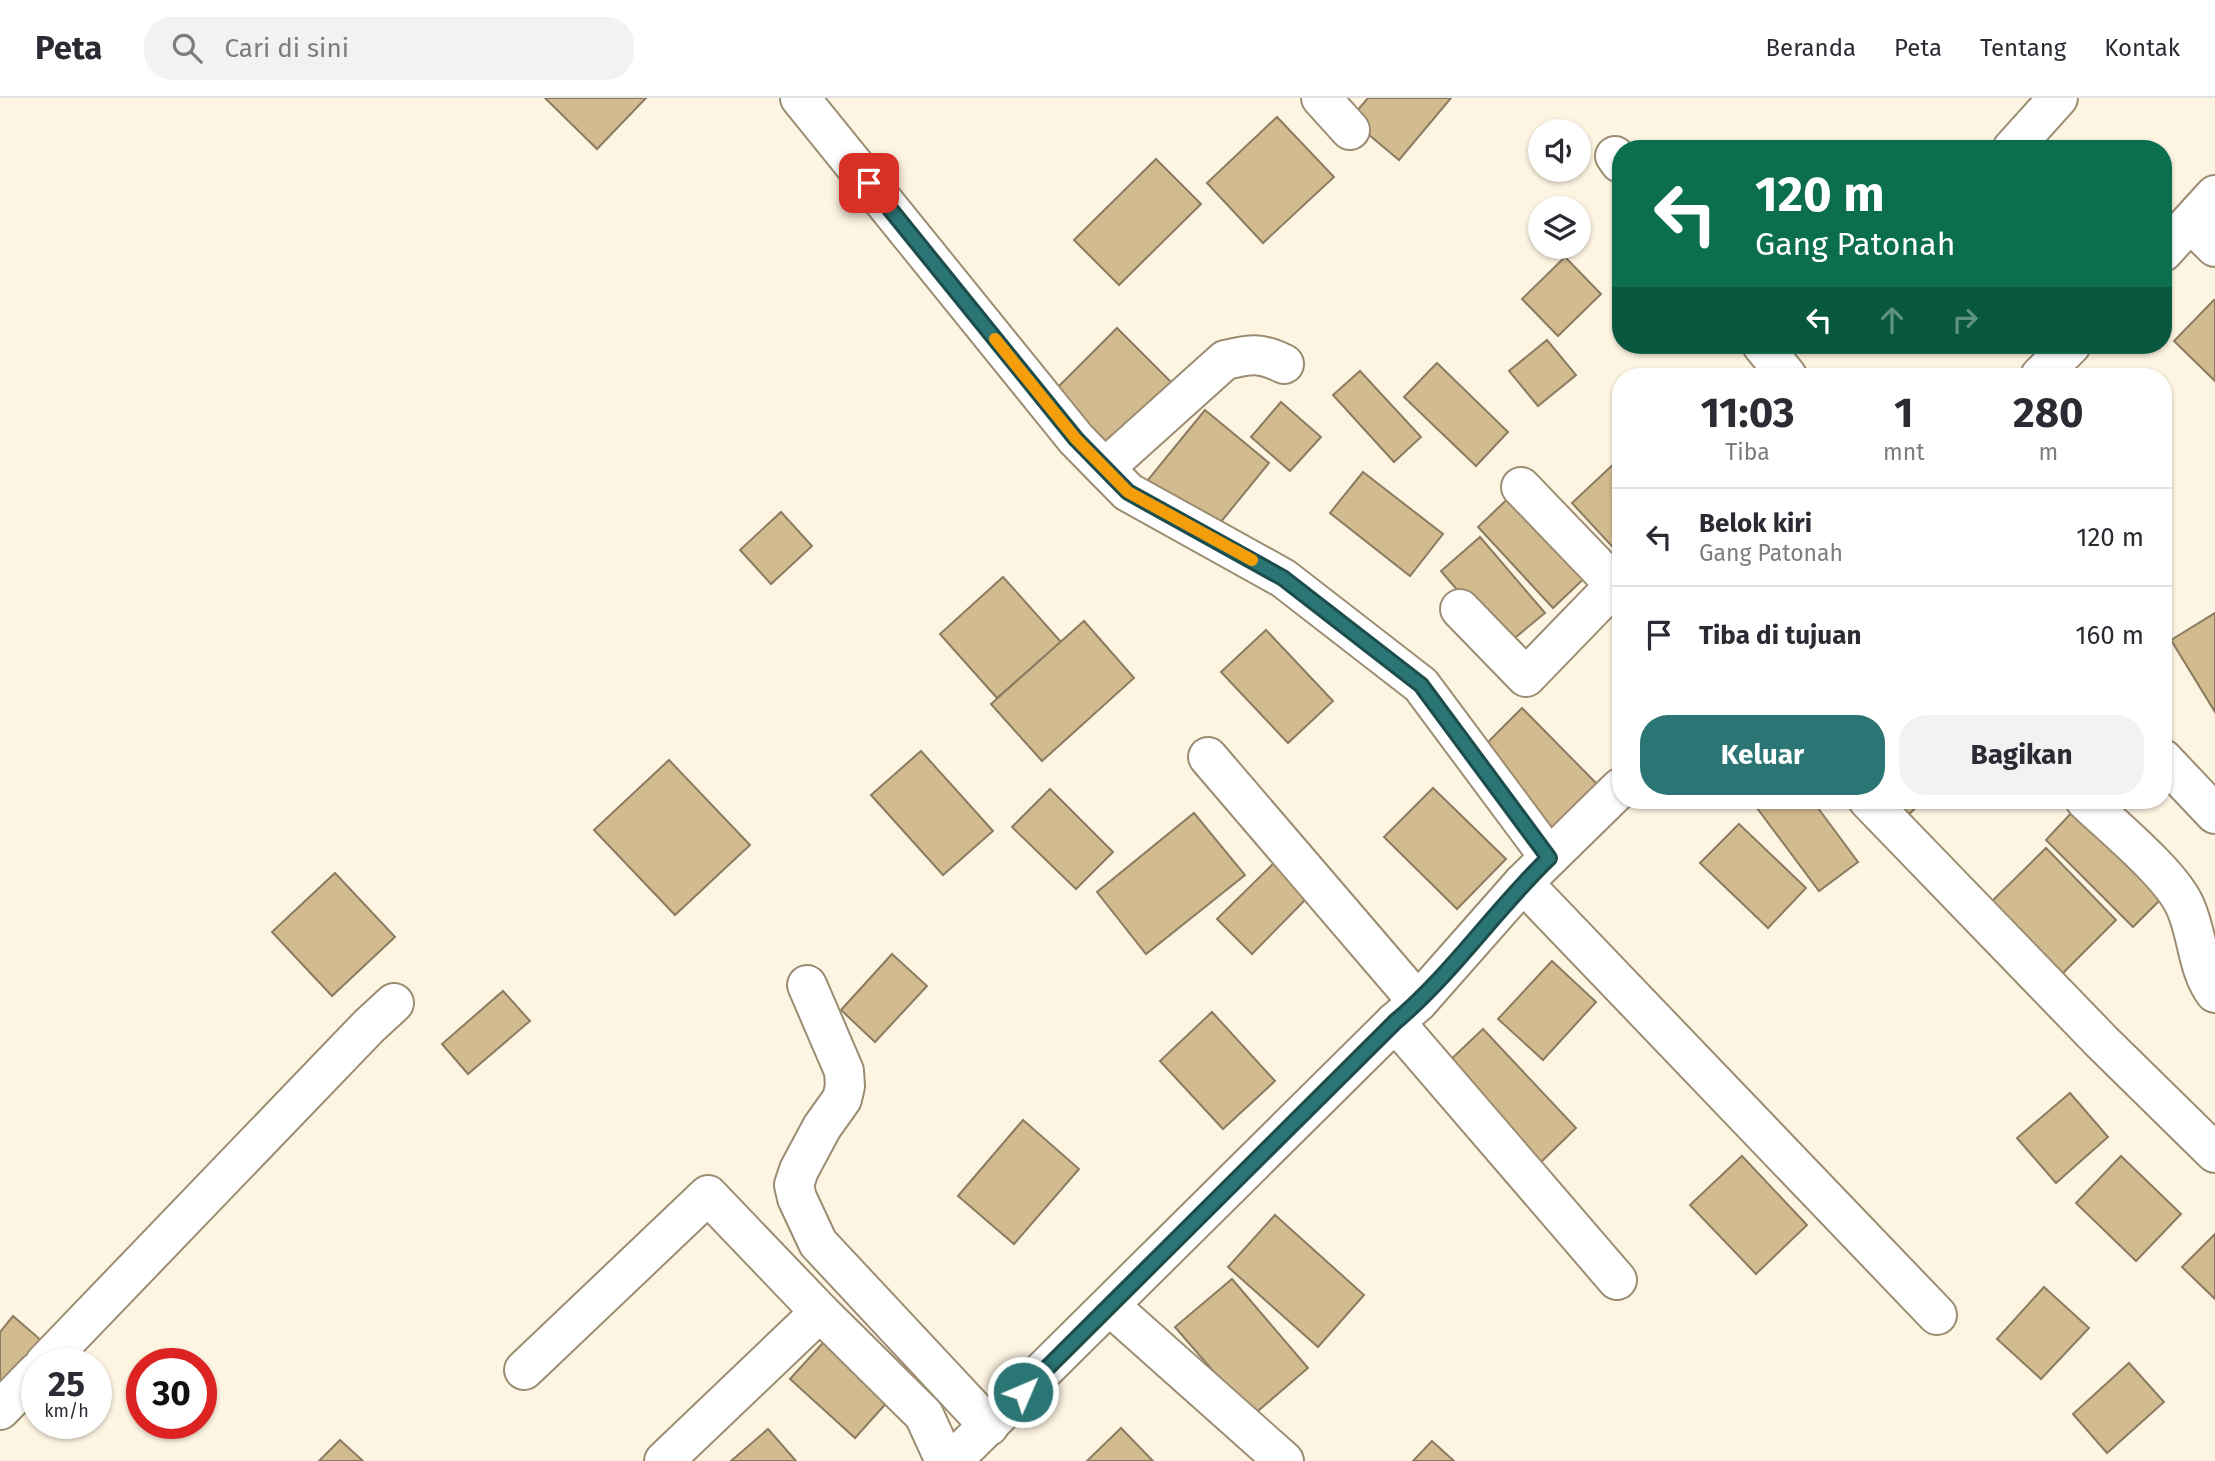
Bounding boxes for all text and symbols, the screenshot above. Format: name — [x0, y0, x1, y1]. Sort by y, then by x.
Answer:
search box — [144, 17, 634, 80]
text: Peta — [35, 28, 102, 68]
icon: search — [168, 29, 206, 67]
text: Cari di sini — [224, 33, 349, 64]
text: Beranda — [1765, 34, 1856, 62]
text: Peta — [1894, 34, 1942, 62]
text: Tentang — [1980, 34, 2066, 62]
text: Kontak — [2104, 34, 2180, 62]
map controls — [1528, 119, 1591, 259]
button: sound — [1528, 119, 1591, 182]
pin — [839, 153, 899, 213]
icon: arrive — [850, 164, 888, 202]
text: 120 m — [1755, 165, 1885, 224]
icon: left — [1640, 168, 1731, 259]
button: layers — [1528, 196, 1591, 259]
text: Gang Patonah — [1755, 225, 1955, 263]
icon: left — [1800, 301, 1838, 339]
icon: ahead — [1873, 301, 1911, 339]
icon: right — [1946, 301, 1984, 339]
text: 11:03 — [1700, 388, 1795, 438]
text: 1 — [1894, 388, 1914, 438]
text: 280 — [2013, 388, 2084, 438]
text: Tiba — [1725, 438, 1770, 466]
text: mnt — [1883, 438, 1925, 466]
text: m — [2038, 438, 2058, 466]
text: Belok kiri — [1699, 508, 1812, 539]
icon: left — [1640, 518, 1678, 556]
text: 120 m — [2076, 522, 2144, 553]
text: Gang Patonah — [1699, 539, 1843, 567]
icon: arrive — [1640, 616, 1678, 654]
text: Tiba di tujuan — [1699, 620, 1861, 651]
text: 160 m — [2075, 620, 2144, 651]
button: Keluar — [1640, 715, 1885, 795]
button: Bagikan — [1899, 715, 2144, 795]
speed limit sign: 30 — [126, 1348, 217, 1439]
position arrow — [986, 1355, 1060, 1429]
text: 25 — [48, 1363, 85, 1405]
text: km/h — [44, 1400, 89, 1422]

